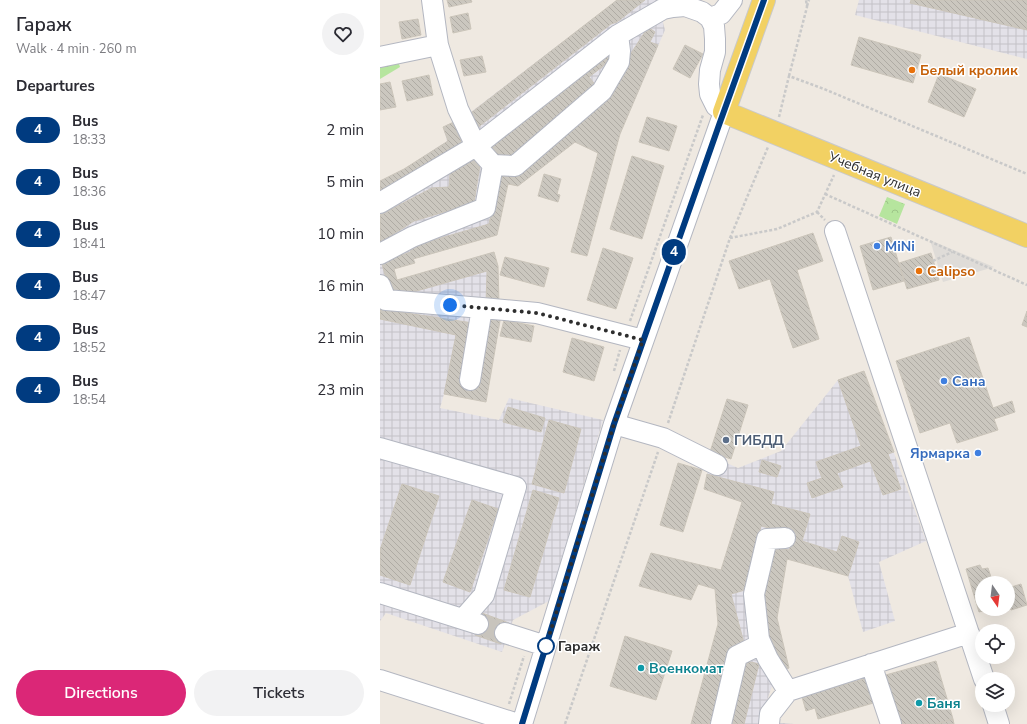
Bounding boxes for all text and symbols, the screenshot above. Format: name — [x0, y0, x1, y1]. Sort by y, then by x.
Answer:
text: Гараж — [16, 12, 72, 38]
button: heart — [322, 13, 364, 55]
text: Walk · 4 min · 260 m — [16, 40, 137, 58]
place label: Белый кролик — [920, 61, 1018, 80]
marker: Белый кролик — [907, 65, 917, 75]
text: Departures — [16, 76, 95, 96]
text: Bus — [72, 111, 98, 131]
text: 4 — [34, 120, 42, 139]
text: 2 min — [326, 120, 364, 140]
text: 18:33 — [72, 131, 106, 149]
street label: Учебная улица — [825, 147, 924, 202]
text: Bus — [72, 163, 98, 183]
text: 4 — [34, 172, 42, 191]
text: 5 min — [326, 172, 364, 192]
text: 18:36 — [72, 183, 106, 201]
text: Bus — [72, 215, 98, 235]
text: 4 — [34, 224, 42, 243]
text: 10 min — [317, 224, 364, 244]
text: 18:41 — [72, 235, 106, 253]
place label: MiNi — [885, 237, 915, 256]
line badge: 4 — [661, 239, 687, 265]
marker: MiNi — [872, 241, 882, 251]
text: 4 — [670, 242, 678, 261]
place label: Calipso — [927, 262, 975, 281]
marker: Calipso — [914, 266, 924, 276]
text: Bus — [72, 267, 98, 287]
text: 4 — [34, 276, 42, 295]
text: 16 min — [317, 276, 364, 296]
text: 18:47 — [72, 287, 106, 305]
your location — [440, 295, 460, 315]
text: Bus — [72, 319, 98, 339]
text: 4 — [34, 328, 42, 347]
text: 21 min — [317, 328, 364, 348]
text: 18:52 — [72, 339, 106, 357]
text: Bus — [72, 371, 98, 391]
place label: Сана — [952, 372, 986, 391]
marker: Сана — [939, 376, 949, 386]
text: 4 — [34, 380, 42, 399]
text: 23 min — [317, 380, 364, 400]
text: 18:54 — [72, 391, 106, 409]
place label: ГИБДД — [734, 431, 784, 450]
marker: ГИБДД — [721, 435, 731, 445]
place label: Ярмарка — [910, 444, 970, 463]
marker: Ярмарка — [973, 448, 983, 458]
north arrow — [975, 576, 1015, 616]
map controls — [975, 576, 1015, 712]
button: locate — [975, 624, 1015, 664]
marker: Гараж — [537, 637, 555, 655]
place label: Гараж — [558, 637, 600, 656]
place label: Военкомат — [649, 659, 724, 678]
marker: Военкомат — [636, 663, 646, 673]
button: Directions — [16, 670, 186, 716]
button: Tickets — [194, 670, 364, 716]
button: layers — [975, 672, 1015, 712]
place label: Баня — [927, 694, 961, 713]
marker: Баня — [914, 698, 924, 708]

